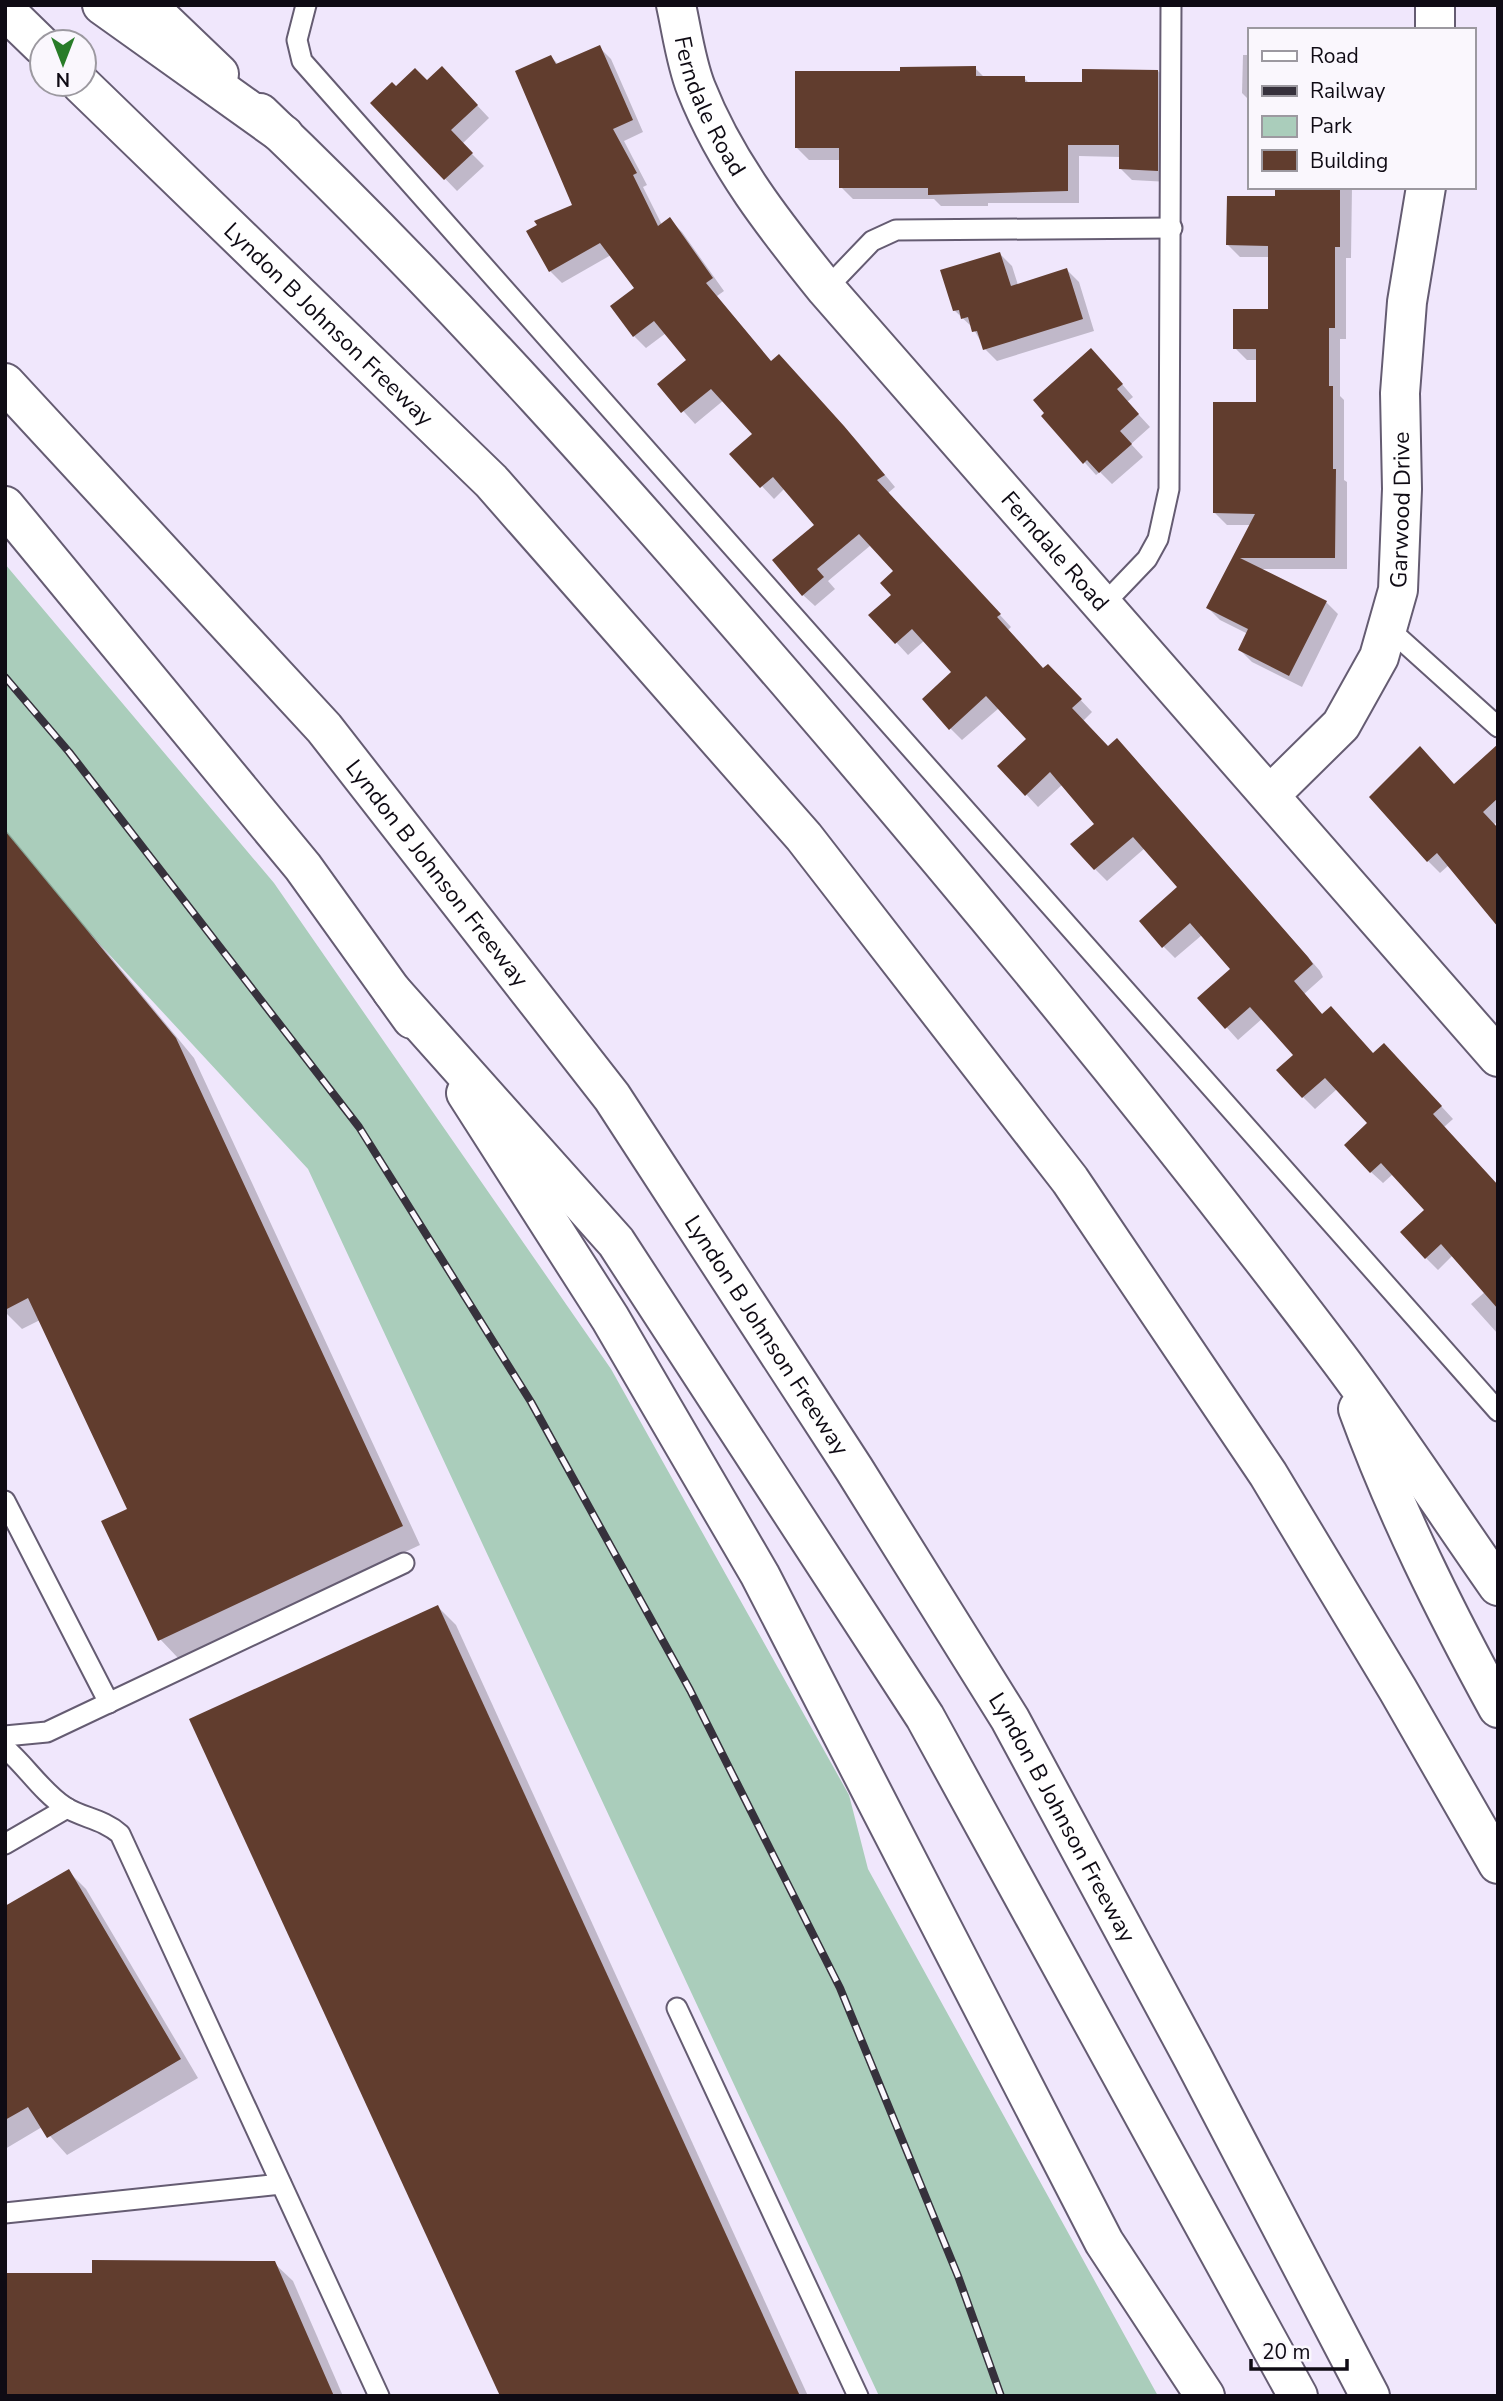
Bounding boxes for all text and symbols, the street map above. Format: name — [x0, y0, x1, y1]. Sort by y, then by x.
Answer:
north arrow — [28, 28, 98, 98]
legend — [1248, 28, 1475, 189]
street label: Ferndale Road — [667, 33, 753, 182]
text: Road — [1310, 42, 1359, 70]
text: N — [56, 66, 70, 92]
text: Railway — [1310, 77, 1385, 105]
text: Park — [1310, 112, 1352, 140]
text: Building — [1310, 147, 1388, 175]
street label: Lyndon B Johnson Freeway — [217, 216, 440, 433]
street label: Garwood Drive — [1383, 431, 1418, 589]
street label: Ferndale Road — [994, 485, 1116, 618]
street label: Lyndon B Johnson Freeway — [338, 753, 535, 994]
street label: Lyndon B Johnson Freeway — [677, 1209, 856, 1461]
street label: Lyndon B Johnson Freeway — [981, 1687, 1143, 1948]
scale bar — [1251, 2328, 1347, 2372]
text: 20 m — [1262, 2338, 1311, 2366]

